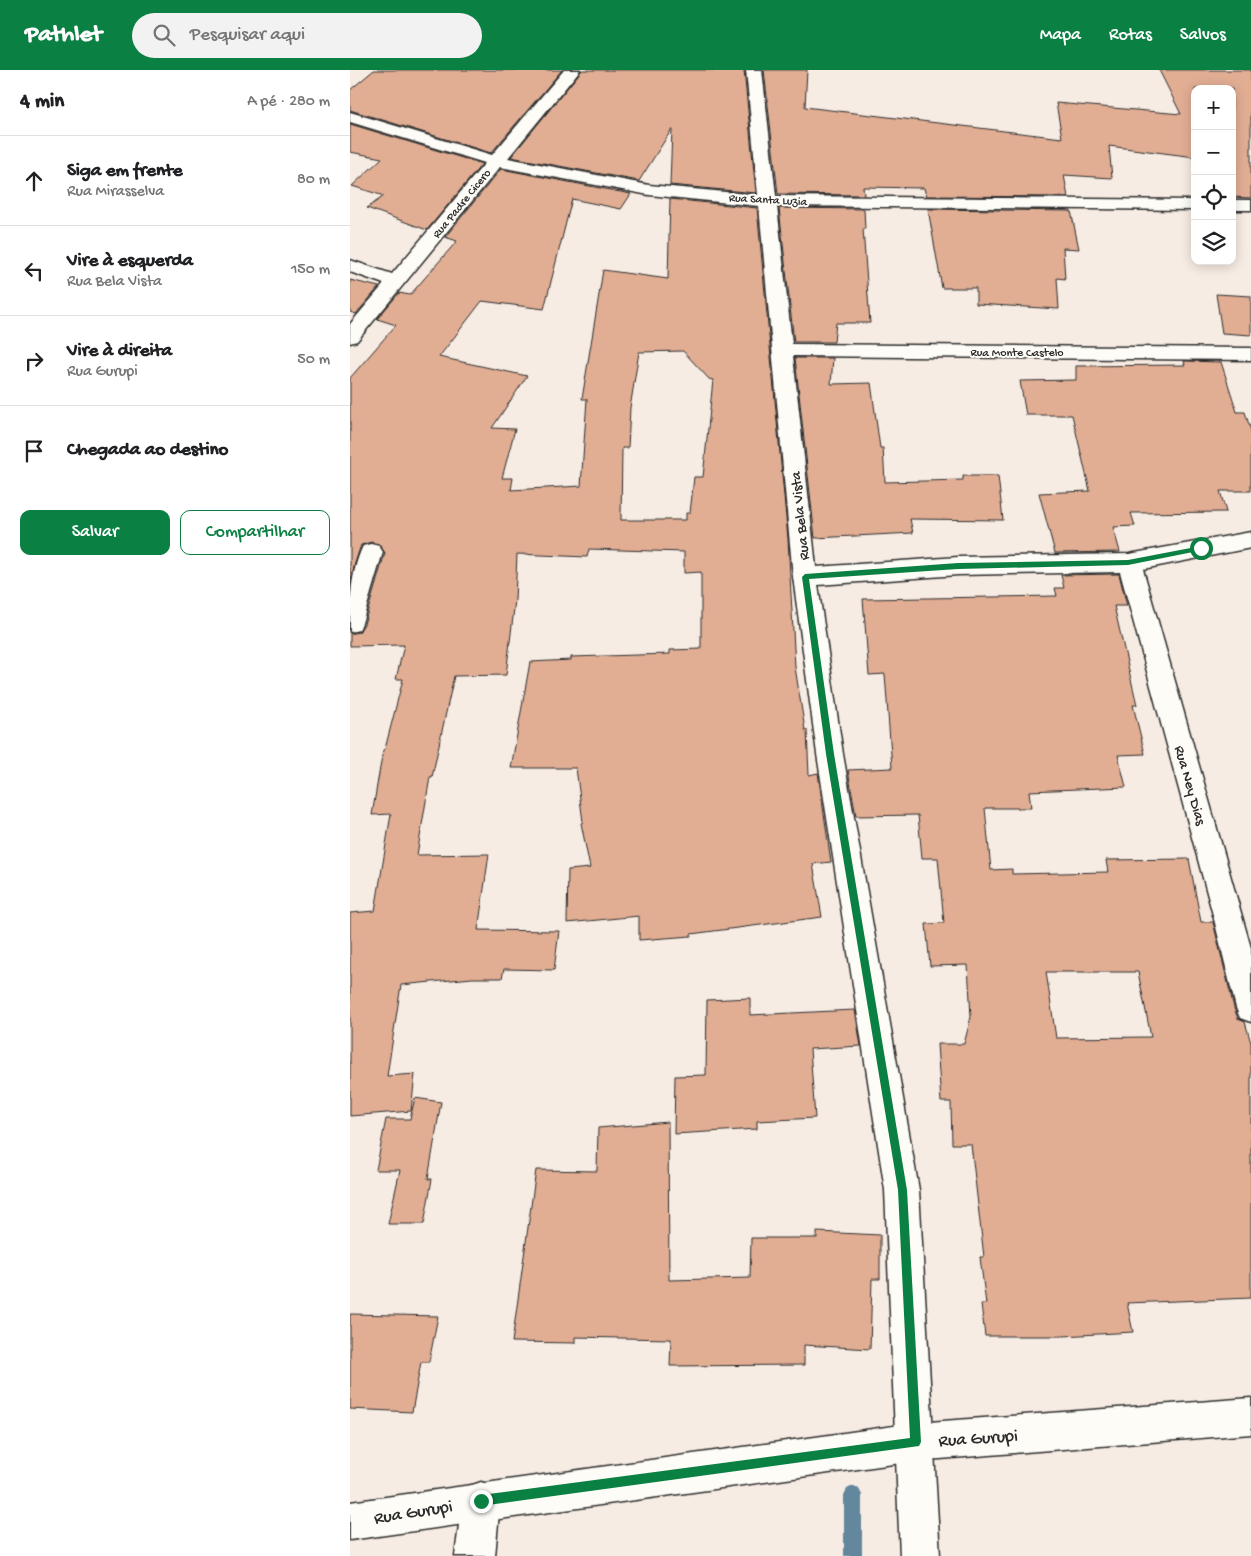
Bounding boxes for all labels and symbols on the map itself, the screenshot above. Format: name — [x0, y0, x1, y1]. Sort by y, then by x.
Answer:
street label: Rua Padre Cicero — [430, 167, 495, 242]
street label: Rua Santa Luzia — [728, 192, 808, 210]
street label: Rua Monte Castelo — [970, 347, 1064, 361]
street label: Rua Bela Vista — [787, 470, 815, 561]
route start — [1190, 537, 1213, 560]
street label: Rua Ney Dias — [1169, 744, 1209, 828]
street label: Rua Gurupi — [938, 1426, 1019, 1453]
route end — [470, 1490, 493, 1513]
street label: Rua Gurupi — [372, 1497, 454, 1530]

